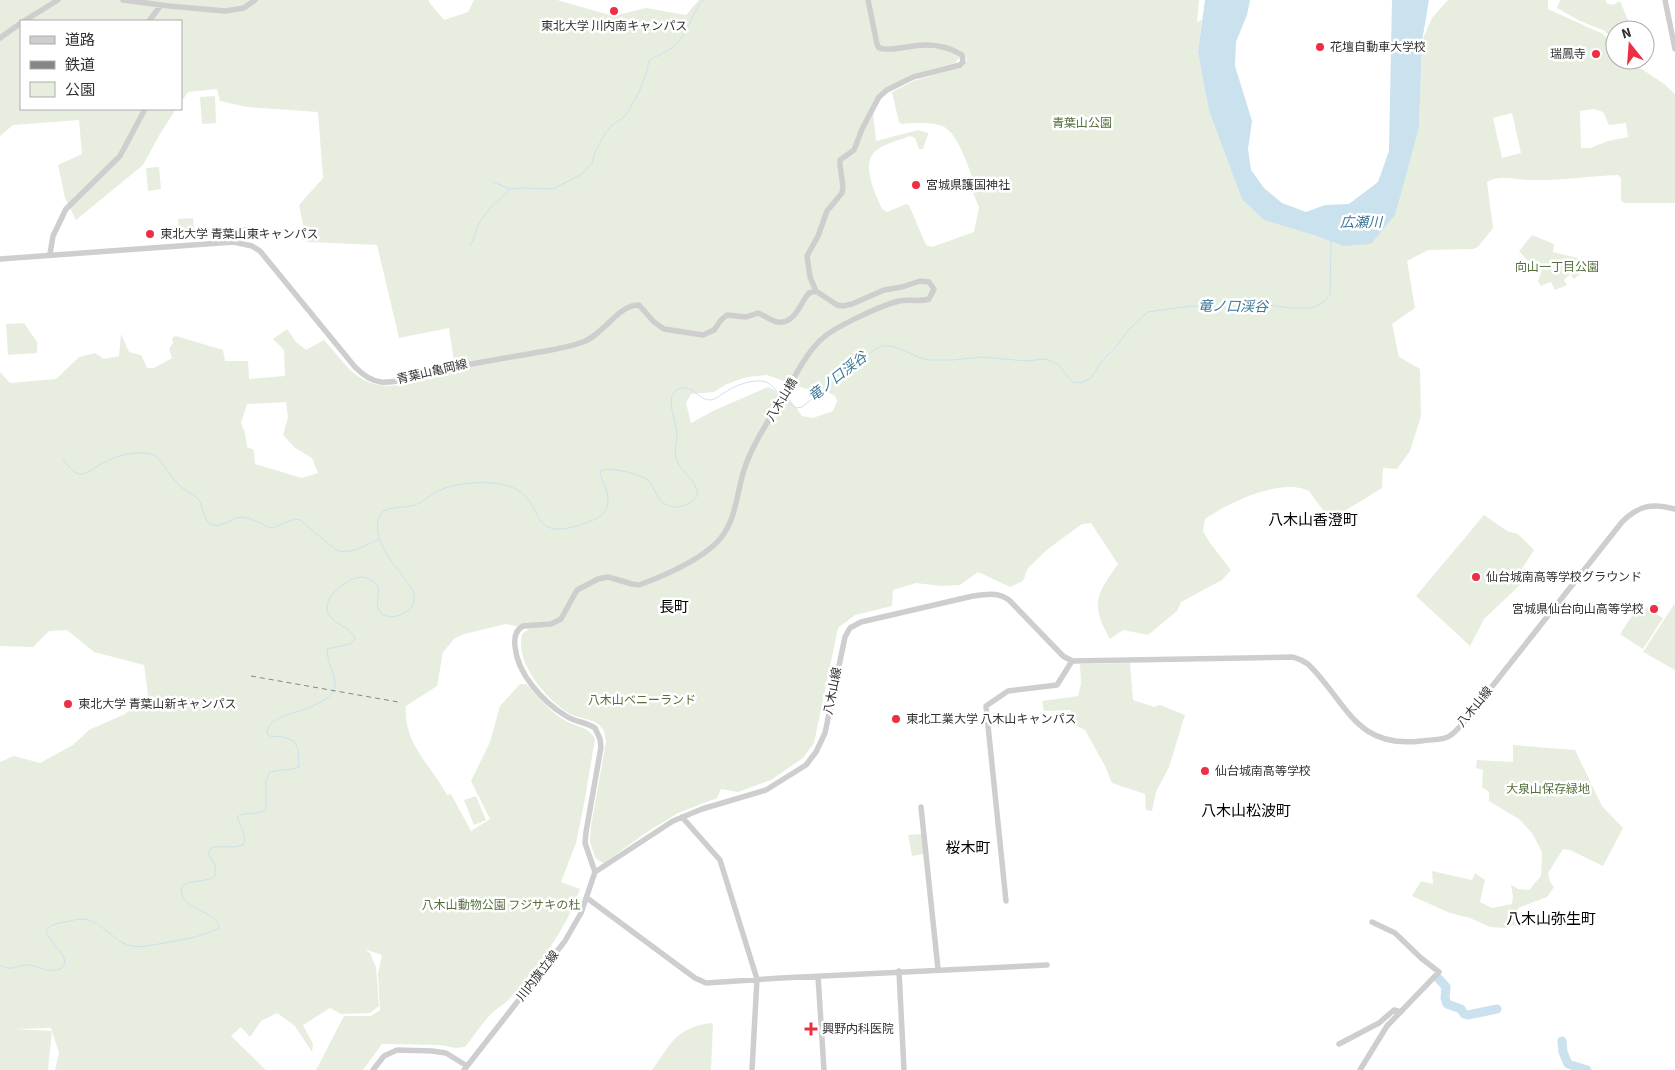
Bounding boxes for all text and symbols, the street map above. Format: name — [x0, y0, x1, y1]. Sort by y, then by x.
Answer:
marker: 東北大学 川内南キャンパス — [608, 5, 620, 17]
place label: 東北大学 川内南キャンパス — [541, 18, 687, 35]
legend — [20, 20, 182, 110]
north arrow — [1605, 20, 1655, 70]
text: N — [1619, 23, 1634, 44]
text: 道路 — [65, 30, 95, 51]
place label: 花壇自動車大学校 — [1330, 39, 1426, 56]
marker: 花壇自動車大学校 — [1314, 41, 1326, 53]
place label: 瑞鳳寺 — [1550, 46, 1586, 63]
marker: 瑞鳳寺 — [1590, 48, 1602, 60]
text: 鉄道 — [65, 55, 95, 76]
text: 公園 — [65, 80, 95, 101]
park label: 青葉山公園 — [1052, 115, 1112, 132]
place label: 宮城県護国神社 — [926, 177, 1010, 194]
marker: 宮城県護国神社 — [910, 179, 922, 191]
water label: 広瀬川 — [1340, 213, 1384, 233]
place label: 東北大学 青葉山東キャンパス — [160, 226, 318, 243]
marker: 東北大学 青葉山東キャンパス — [144, 228, 156, 240]
park label: 向山一丁目公園 — [1515, 259, 1599, 276]
water label: 竜ノ口渓谷 — [1198, 296, 1269, 318]
water label: 竜ノ口渓谷 — [804, 347, 873, 406]
street label: 青葉山亀岡線 — [395, 356, 469, 388]
street label: 八木山橋 — [762, 375, 802, 425]
district label: 八木山香澄町 — [1268, 510, 1358, 531]
place label: 仙台城南高等学校グラウンド — [1486, 569, 1642, 586]
marker: 仙台城南高等学校グラウンド — [1470, 571, 1482, 583]
district label: 長町 — [659, 597, 689, 618]
place label: 宮城県仙台向山高等学校 — [1512, 601, 1644, 618]
marker: 宮城県仙台向山高等学校 — [1648, 603, 1660, 615]
street label: 八木山線 — [820, 666, 846, 716]
street label: 八木山線 — [1453, 683, 1497, 731]
park label: 八木山ベニーランド — [588, 692, 696, 709]
place label: 東北大学 青葉山新キャンパス — [78, 696, 236, 713]
marker: 東北大学 青葉山新キャンパス — [62, 698, 74, 710]
place label: 東北工業大学 八木山キャンパス — [906, 711, 1076, 728]
marker: 東北工業大学 八木山キャンパス — [890, 713, 902, 725]
place label: 仙台城南高等学校 — [1215, 763, 1311, 780]
marker: 仙台城南高等学校 — [1199, 765, 1211, 777]
park label: 大泉山保存緑地 — [1506, 781, 1590, 798]
district label: 八木山松波町 — [1201, 801, 1291, 822]
district label: 桜木町 — [945, 838, 991, 859]
park label: 八木山動物公園 フジサキの杜 — [422, 897, 580, 914]
district label: 八木山弥生町 — [1506, 909, 1596, 930]
street label: 川内旗立線 — [513, 947, 563, 1005]
place label: 興野内科医院 — [822, 1021, 894, 1038]
marker: 興野内科医院 — [804, 1022, 818, 1036]

